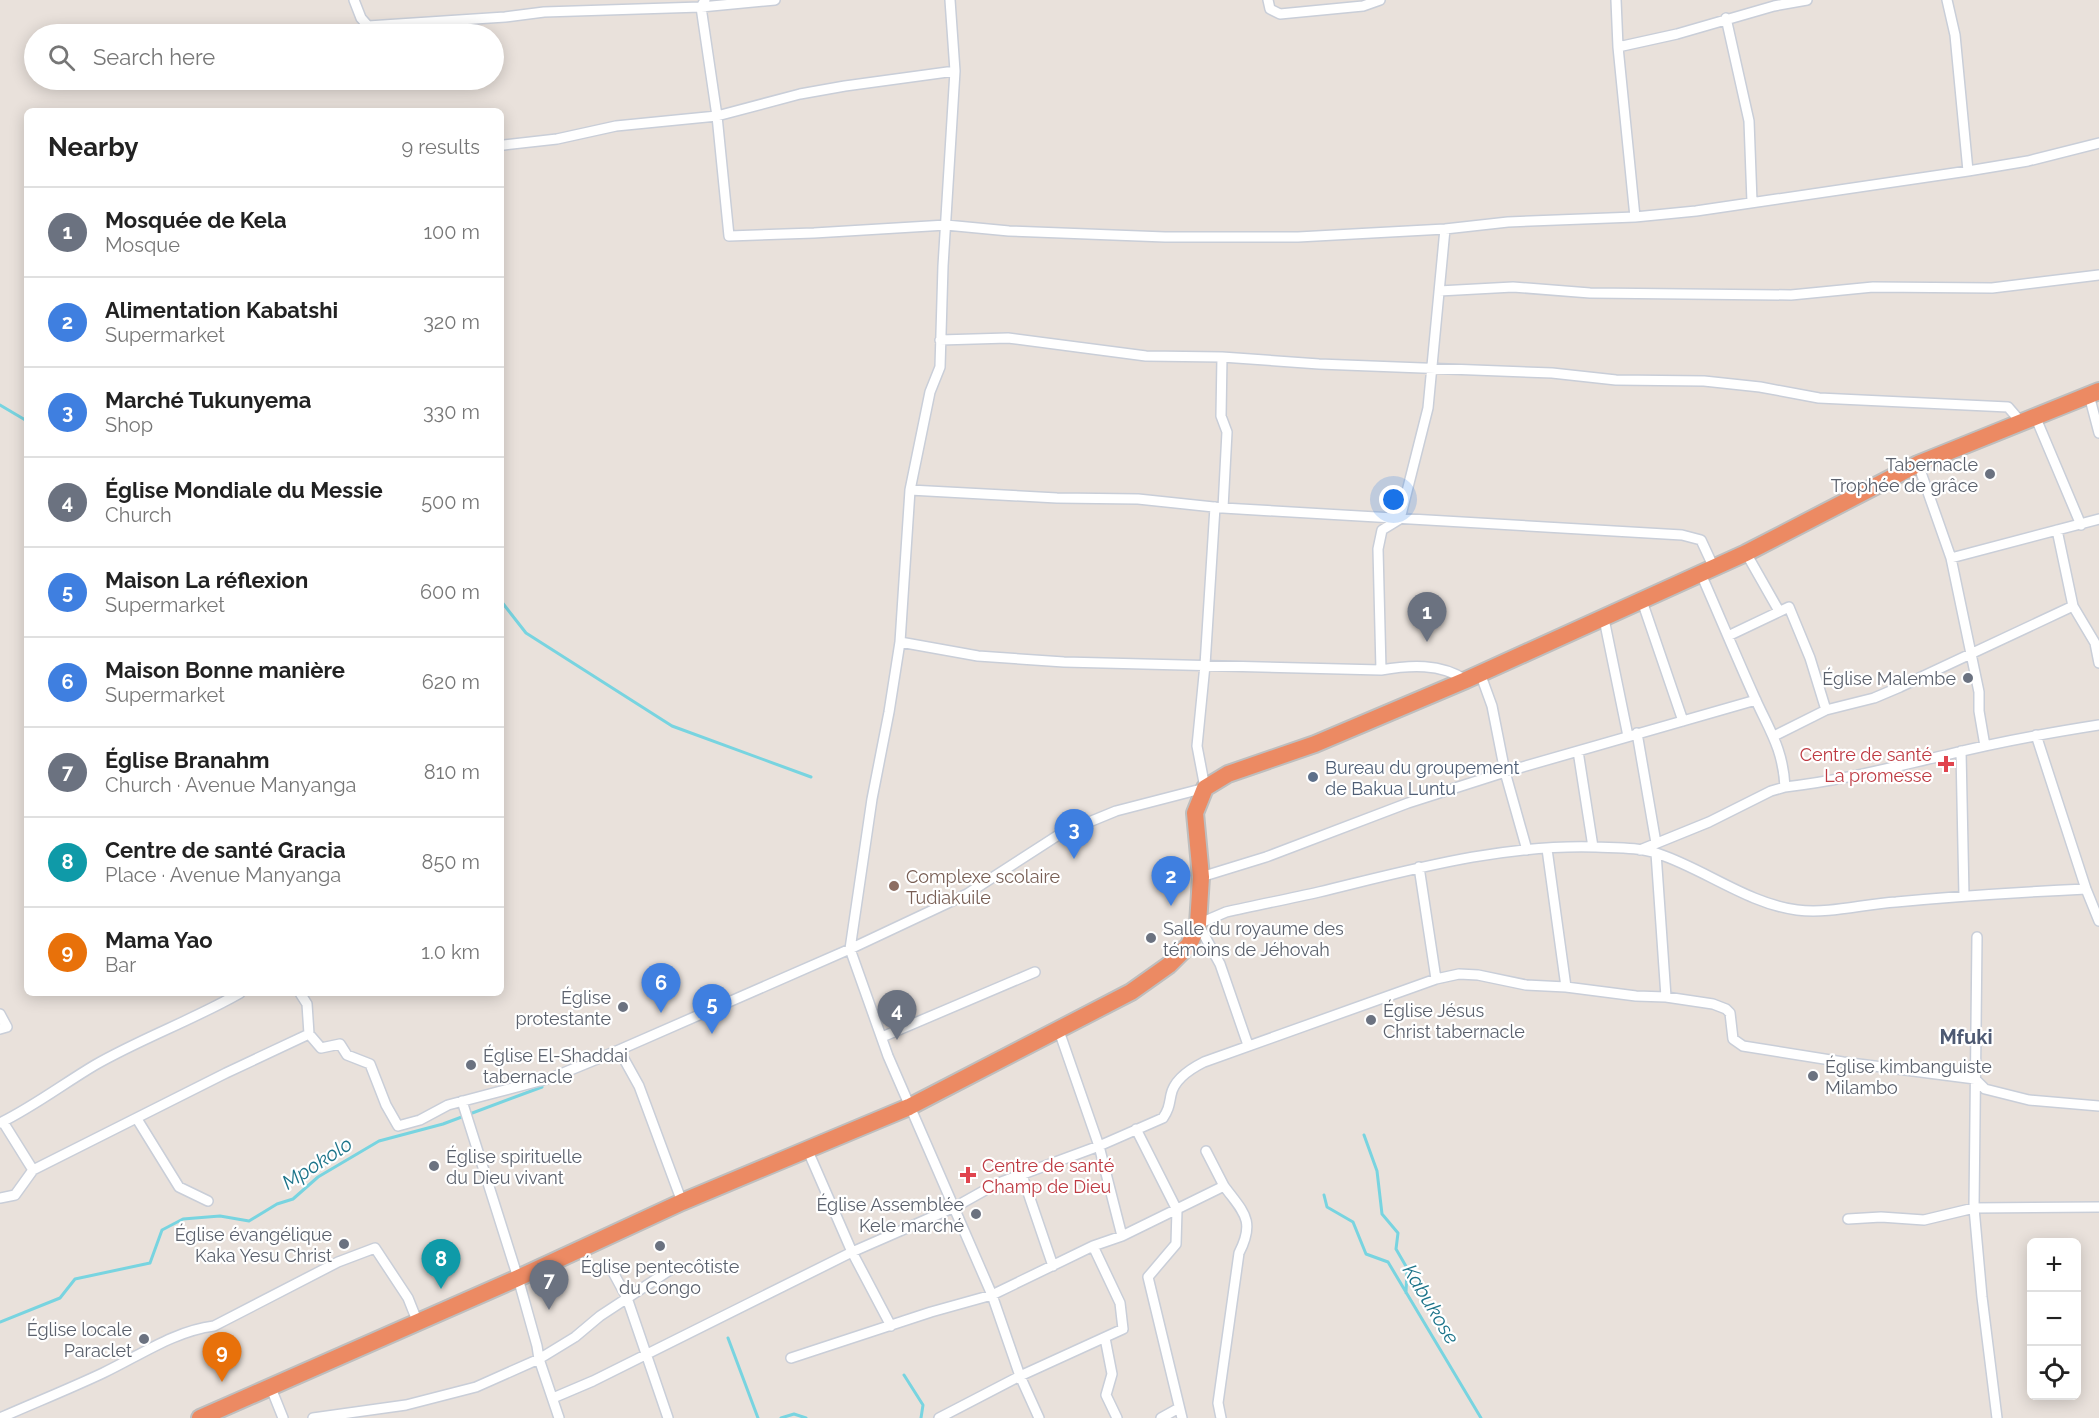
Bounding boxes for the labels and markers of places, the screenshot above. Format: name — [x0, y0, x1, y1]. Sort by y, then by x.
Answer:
place label: Tabernacle Trophée de grâce — [1831, 454, 1978, 496]
marker: Tabernacle Trophée de grâce — [1983, 467, 1997, 481]
pin: 1 — [1408, 592, 1446, 642]
place label: Église Malembe — [1822, 667, 1956, 689]
marker: Église Malembe — [1961, 671, 1975, 685]
place label: Centre de santé La promesse — [1800, 744, 1932, 786]
marker: Centre de santé La promesse — [1937, 755, 1955, 773]
place label: Bureau du groupement de Bakua Luntu — [1325, 757, 1520, 799]
marker: Bureau du groupement de Bakua Luntu — [1306, 770, 1320, 784]
pin: 3 — [1054, 810, 1094, 859]
pin: 2 — [1152, 856, 1190, 906]
place label: Complexe scolaire Tudiakuile — [906, 866, 1060, 908]
marker: Complexe scolaire Tudiakuile — [887, 879, 901, 893]
place label: Salle du royaume des témoins de Jéhovah — [1163, 918, 1344, 960]
marker: Salle du royaume des témoins de Jéhovah — [1144, 931, 1158, 945]
pin: 6 — [642, 964, 680, 1013]
pin: 5 — [692, 984, 732, 1034]
place label: Église protestante — [515, 986, 611, 1029]
pin: 4 — [878, 990, 916, 1040]
place label: Église Jésus Christ tabernacle — [1383, 999, 1525, 1042]
marker: Église protestante — [616, 1000, 630, 1014]
marker: Église Jésus Christ tabernacle — [1364, 1013, 1378, 1027]
place label: Église El-Shaddai tabernacle — [483, 1044, 628, 1087]
place label: Église kimbanguiste Milambo — [1825, 1055, 1992, 1098]
marker: Église El-Shaddai tabernacle — [464, 1058, 478, 1072]
marker: Église kimbanguiste Milambo — [1806, 1069, 1820, 1083]
place label: Église spirituelle du Dieu vivant — [446, 1145, 583, 1188]
place label: Centre de santé Champ de Dieu — [982, 1155, 1115, 1197]
marker: Église spirituelle du Dieu vivant — [427, 1159, 441, 1173]
marker: Centre de santé Champ de Dieu — [959, 1166, 977, 1184]
place label: Église Assemblée Kele marché — [816, 1193, 964, 1236]
marker: Église Assemblée Kele marché — [969, 1207, 983, 1221]
place label: Église évangélique Kaka Yesu Christ — [175, 1223, 332, 1266]
marker: Église évangélique Kaka Yesu Christ — [337, 1237, 351, 1251]
marker: Église pentecôtiste du Congo — [653, 1239, 667, 1253]
pin: 8 — [422, 1240, 460, 1289]
place label: Église pentecôtiste du Congo — [581, 1255, 740, 1298]
pin: 7 — [530, 1260, 568, 1310]
place label: Église locale Paraclet — [27, 1318, 132, 1361]
marker: Église locale Paraclet — [137, 1332, 151, 1346]
pin: 9 — [202, 1332, 242, 1382]

